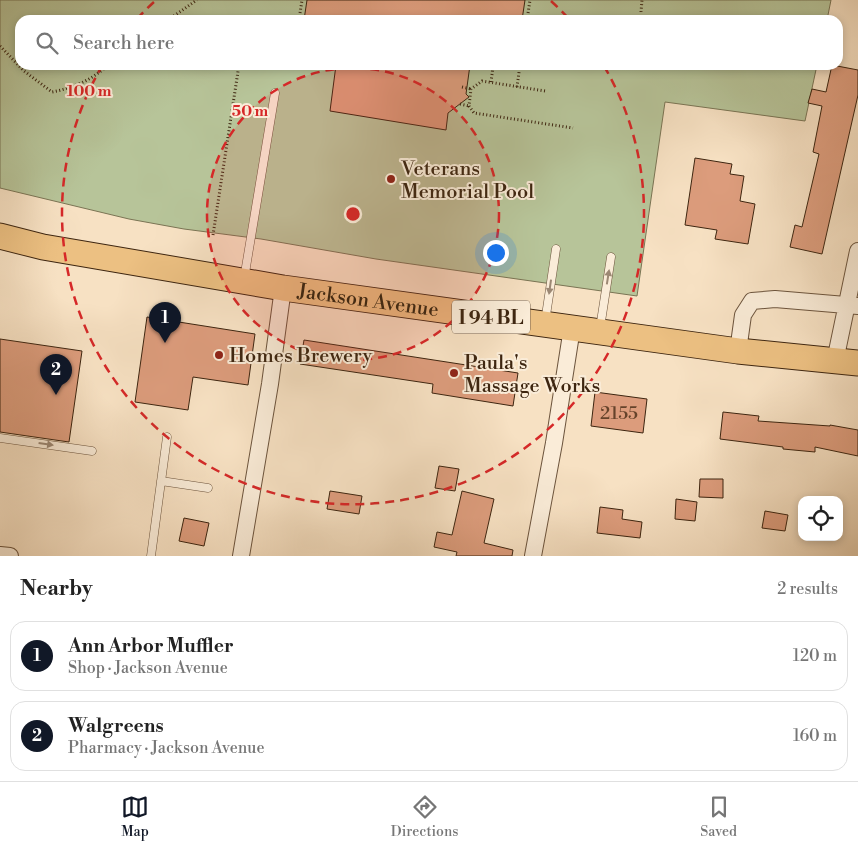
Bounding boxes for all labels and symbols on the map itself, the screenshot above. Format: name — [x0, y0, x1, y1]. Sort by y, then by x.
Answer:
text: 100 m — [67, 82, 112, 101]
text: 50 m — [232, 102, 268, 121]
place label: Veterans Memorial Pool — [400, 157, 534, 205]
marker: Veterans Memorial Pool — [385, 173, 397, 185]
centre of rings — [344, 205, 362, 223]
your location — [483, 240, 509, 266]
one-way arrow — [604, 269, 612, 285]
street label: Jackson Avenue — [295, 279, 440, 323]
one-way arrow — [546, 280, 554, 296]
road number: I 94 BL — [452, 300, 530, 334]
pin: 1 — [149, 302, 181, 343]
place label: Homes Brewery — [229, 344, 372, 369]
marker: Homes Brewery — [213, 349, 225, 361]
place label: Paula's Massage Works — [464, 351, 600, 399]
pin: 2 — [40, 354, 72, 395]
marker: Paula's Massage Works — [448, 367, 460, 379]
house number: 2155 — [600, 402, 638, 425]
one-way arrow — [38, 441, 54, 449]

